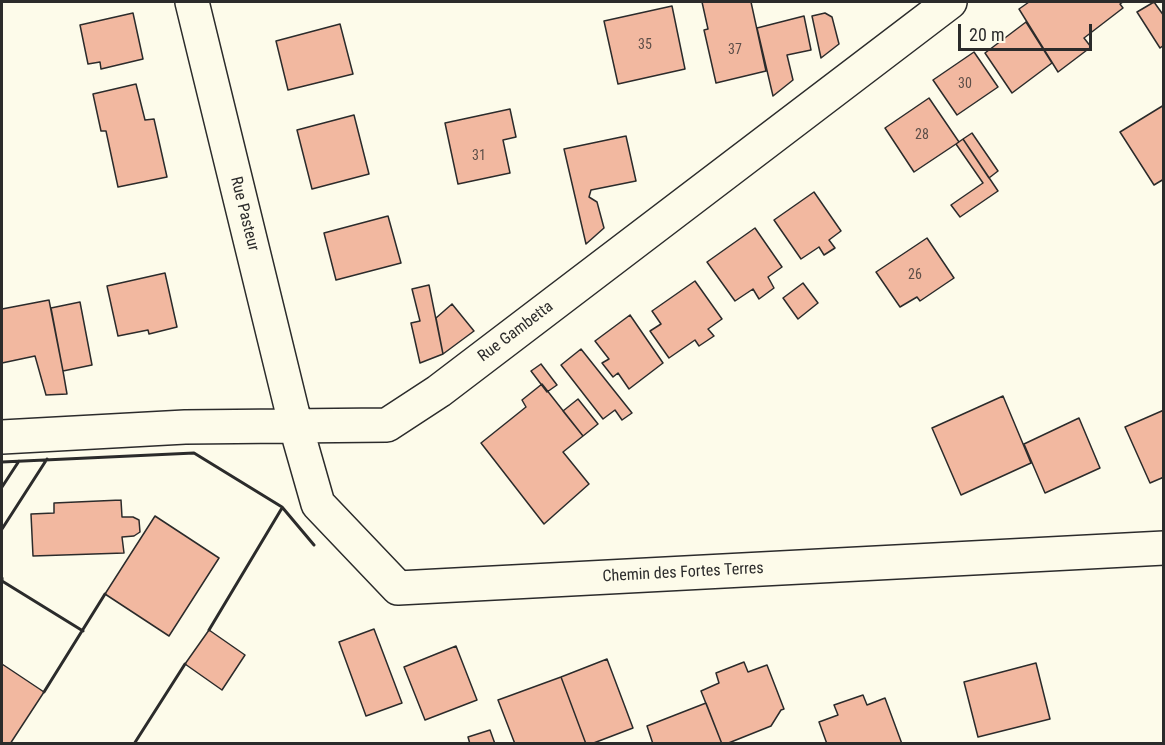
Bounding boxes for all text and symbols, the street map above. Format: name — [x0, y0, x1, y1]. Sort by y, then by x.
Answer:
scale bar — [961, 12, 1094, 50]
text: 20 m — [969, 24, 1004, 45]
house number: 35 — [638, 37, 652, 53]
house number: 37 — [728, 42, 742, 58]
house number: 30 — [958, 76, 972, 92]
house number: 28 — [915, 127, 929, 143]
house number: 31 — [472, 148, 486, 164]
street label: Rue Pasteur — [225, 175, 263, 253]
house number: 26 — [908, 267, 922, 283]
street label: Rue Gambetta — [475, 298, 557, 366]
street label: Chemin des Fortes Terres — [602, 559, 764, 587]

